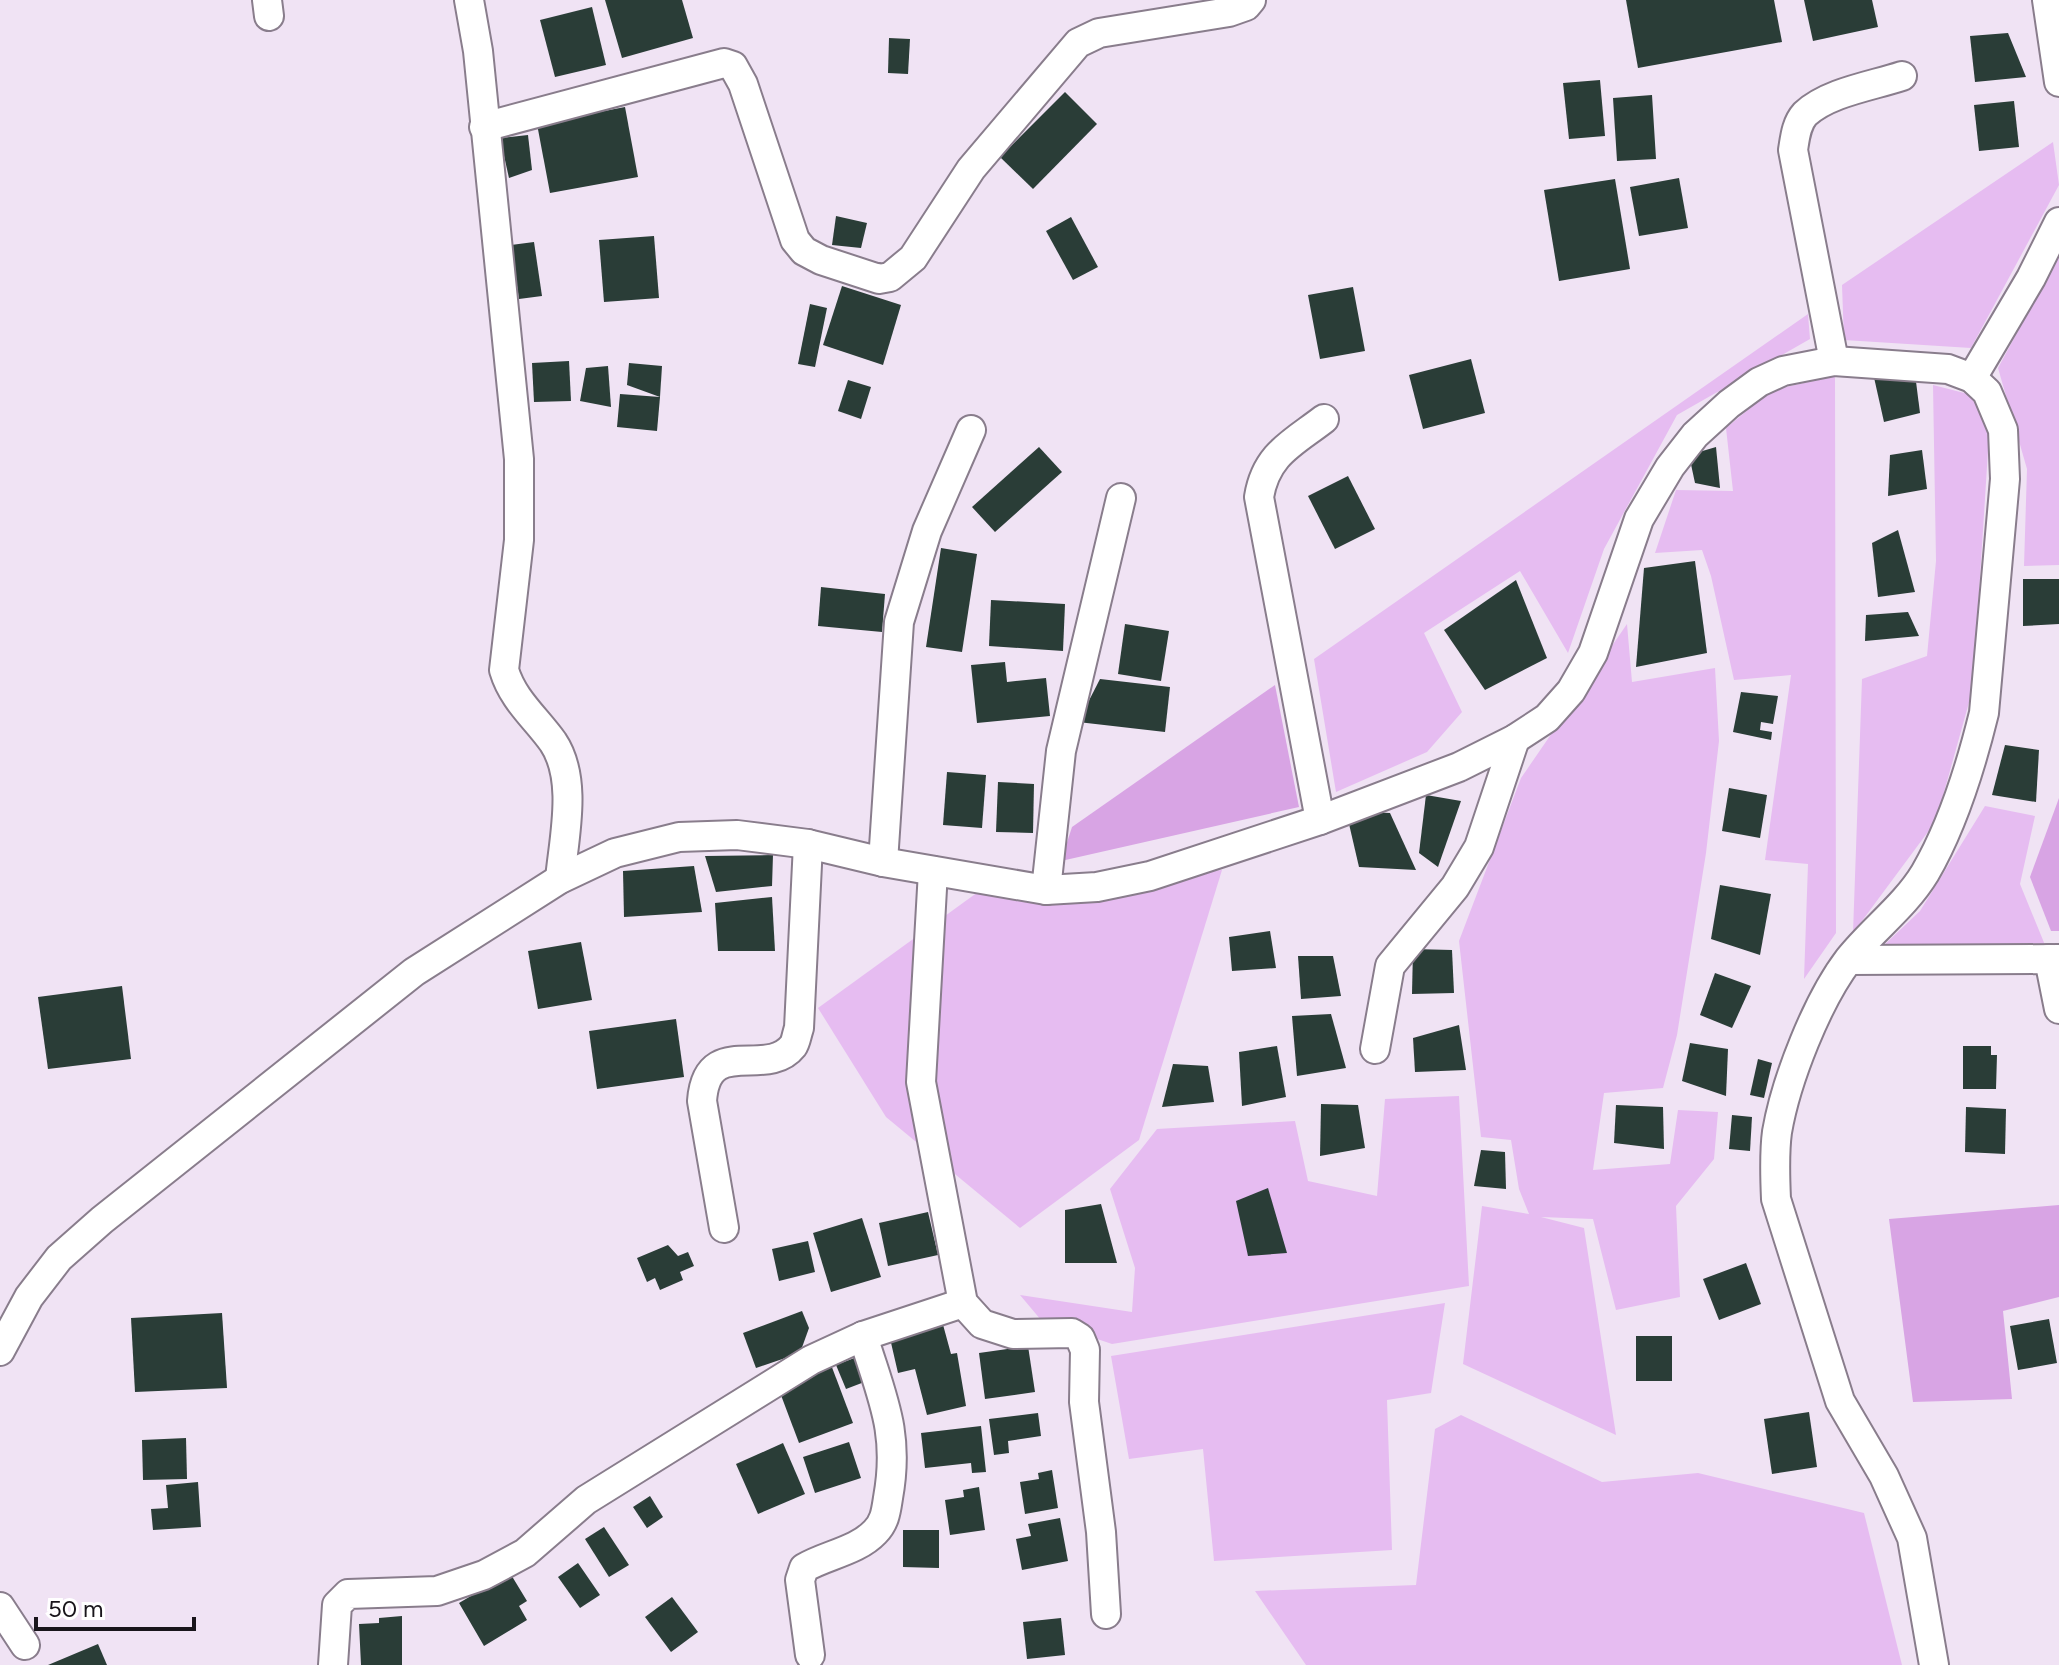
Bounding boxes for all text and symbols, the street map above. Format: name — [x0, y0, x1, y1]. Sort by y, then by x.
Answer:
scale bar — [36, 1581, 194, 1631]
text: 50 m — [48, 1594, 104, 1623]

